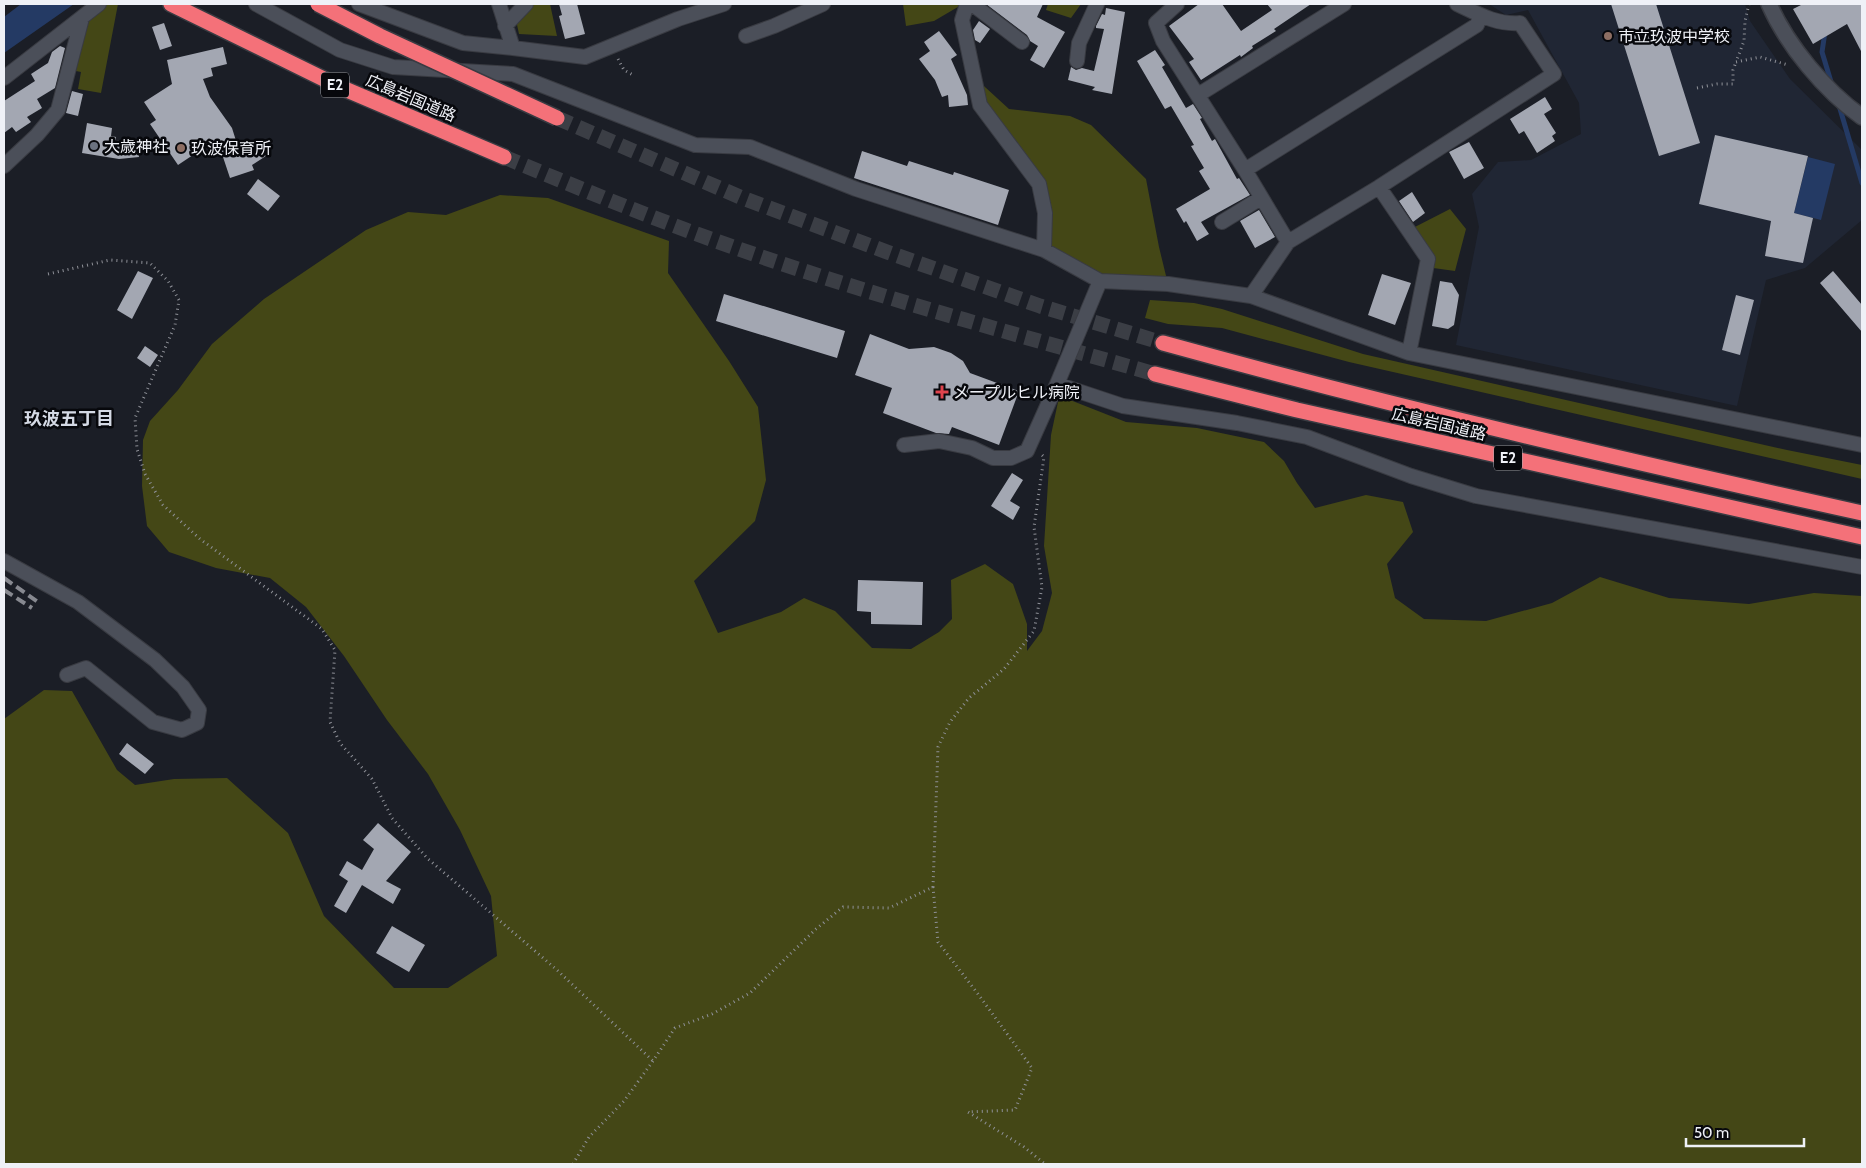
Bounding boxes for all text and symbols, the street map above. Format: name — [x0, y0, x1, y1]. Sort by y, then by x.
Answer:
place label: 市立玖波中学校 — [1618, 27, 1730, 46]
marker: 市立玖波中学校 — [1602, 30, 1614, 42]
street label: 広島岩国道路 — [363, 70, 459, 126]
road number: E2 — [321, 72, 349, 98]
place label: 大歳神社 — [104, 137, 168, 156]
place label: 玖波保育所 — [191, 139, 271, 158]
marker: 大歳神社 — [88, 140, 100, 152]
marker: 玖波保育所 — [175, 142, 187, 154]
place label: メープルヒル病院 — [953, 383, 1080, 402]
marker: メープルヒル病院 — [935, 385, 949, 399]
street label: 広島岩国道路 — [1390, 404, 1488, 444]
district label: 玖波五丁目 — [24, 408, 114, 430]
road number: E2 — [1494, 446, 1522, 470]
scale bar — [1686, 1116, 1804, 1148]
text: 50 m — [1694, 1124, 1729, 1142]

